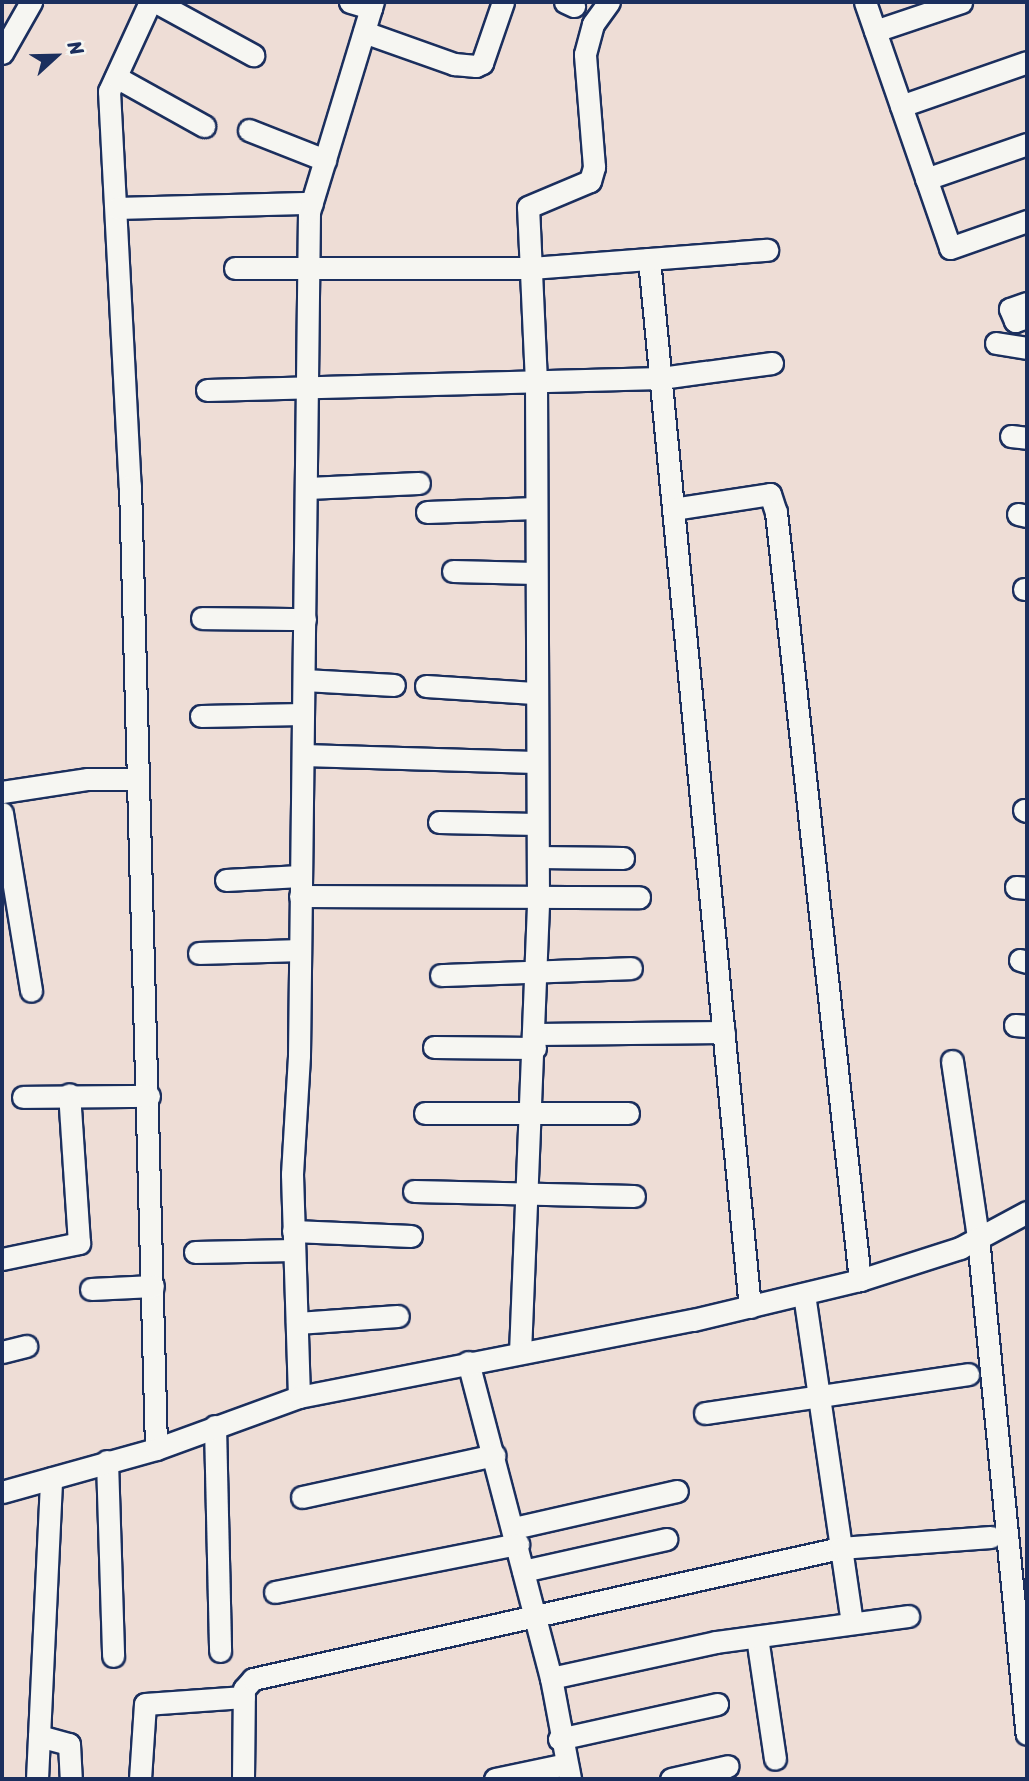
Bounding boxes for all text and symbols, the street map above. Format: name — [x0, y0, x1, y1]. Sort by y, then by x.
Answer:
north arrow — [21, 21, 91, 91]
text: N — [58, 36, 94, 60]

